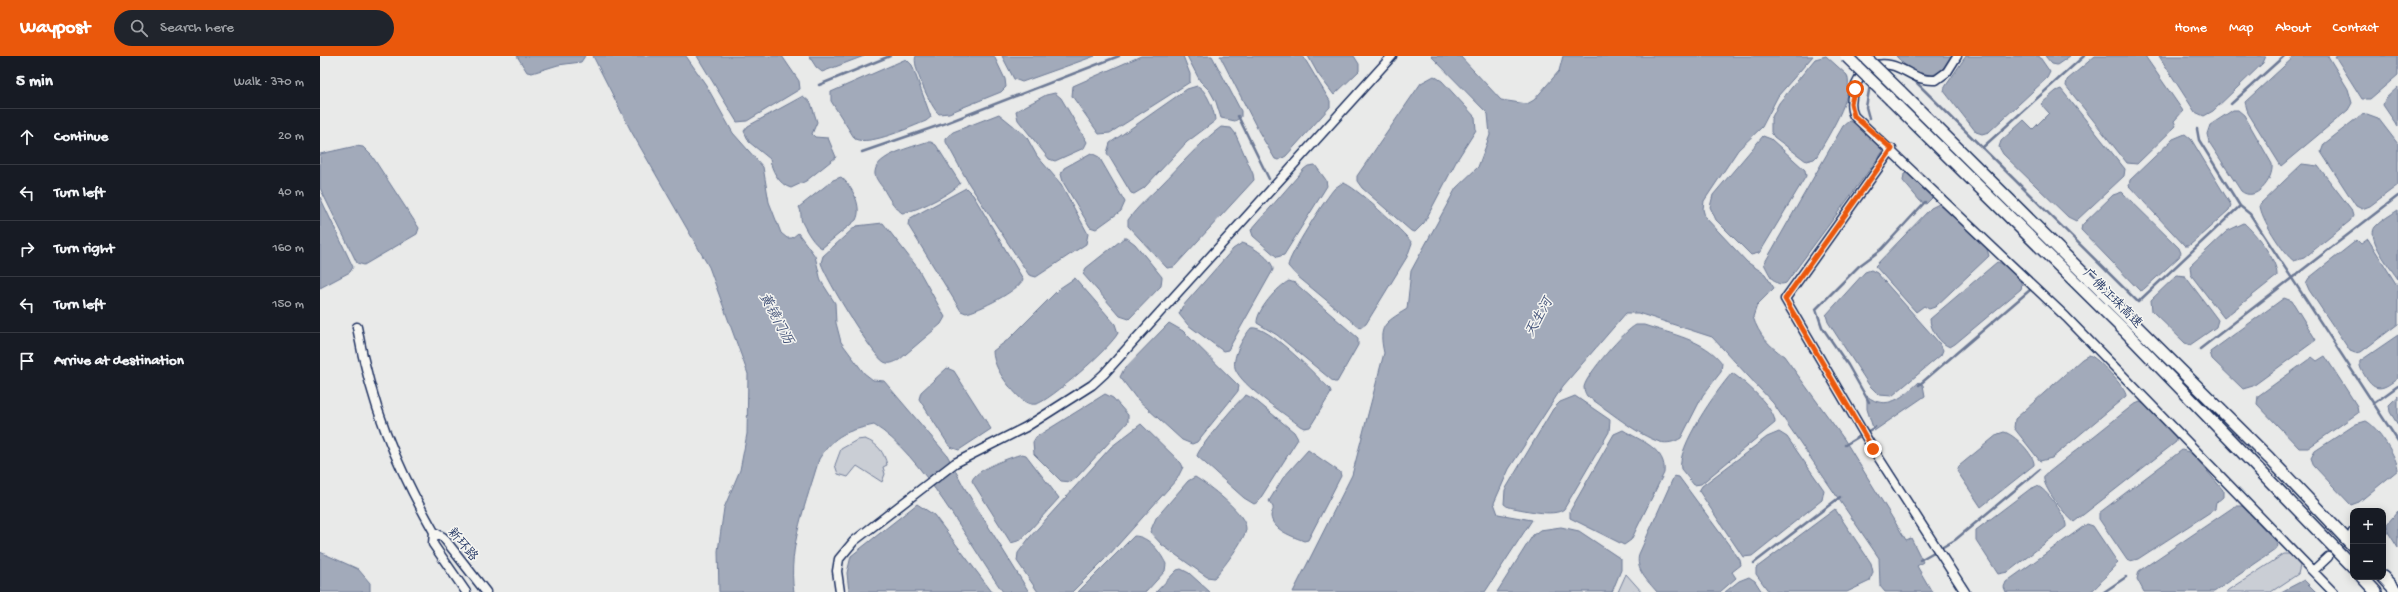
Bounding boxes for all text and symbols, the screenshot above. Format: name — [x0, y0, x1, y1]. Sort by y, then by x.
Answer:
search box — [114, 10, 394, 46]
text: Waypost — [20, 17, 90, 40]
icon: search — [128, 17, 150, 39]
text: Search here — [160, 19, 234, 37]
text: Home — [2175, 20, 2207, 37]
text: Map — [2229, 20, 2253, 37]
text: About — [2275, 20, 2311, 37]
text: Contact — [2333, 20, 2378, 37]
text: 5 min — [16, 72, 53, 92]
text: Walk · 370 m — [234, 75, 304, 90]
route start — [1846, 80, 1864, 98]
icon: ahead — [16, 126, 38, 148]
text: Continue — [54, 128, 108, 146]
text: 20 m — [278, 129, 304, 144]
icon: left — [16, 182, 38, 204]
text: Turn left — [54, 184, 105, 202]
text: 40 m — [278, 185, 304, 200]
icon: right — [16, 238, 38, 260]
text: Turn right — [54, 240, 114, 258]
text: 160 m — [272, 241, 304, 256]
street label: 广佛江珠高速 — [2079, 265, 2146, 332]
water label: 黄镜门沥 — [754, 290, 797, 349]
water label: 天生河 — [1522, 293, 1559, 340]
icon: left — [16, 294, 38, 316]
text: Turn left — [54, 296, 105, 314]
text: 150 m — [272, 297, 304, 312]
icon: arrive — [16, 350, 38, 372]
text: Arrive at destination — [54, 352, 184, 370]
route end — [1864, 440, 1882, 458]
map controls — [2350, 508, 2386, 580]
button: + — [2350, 508, 2386, 544]
street label: 新环路 — [444, 525, 481, 565]
button: − — [2350, 544, 2386, 580]

